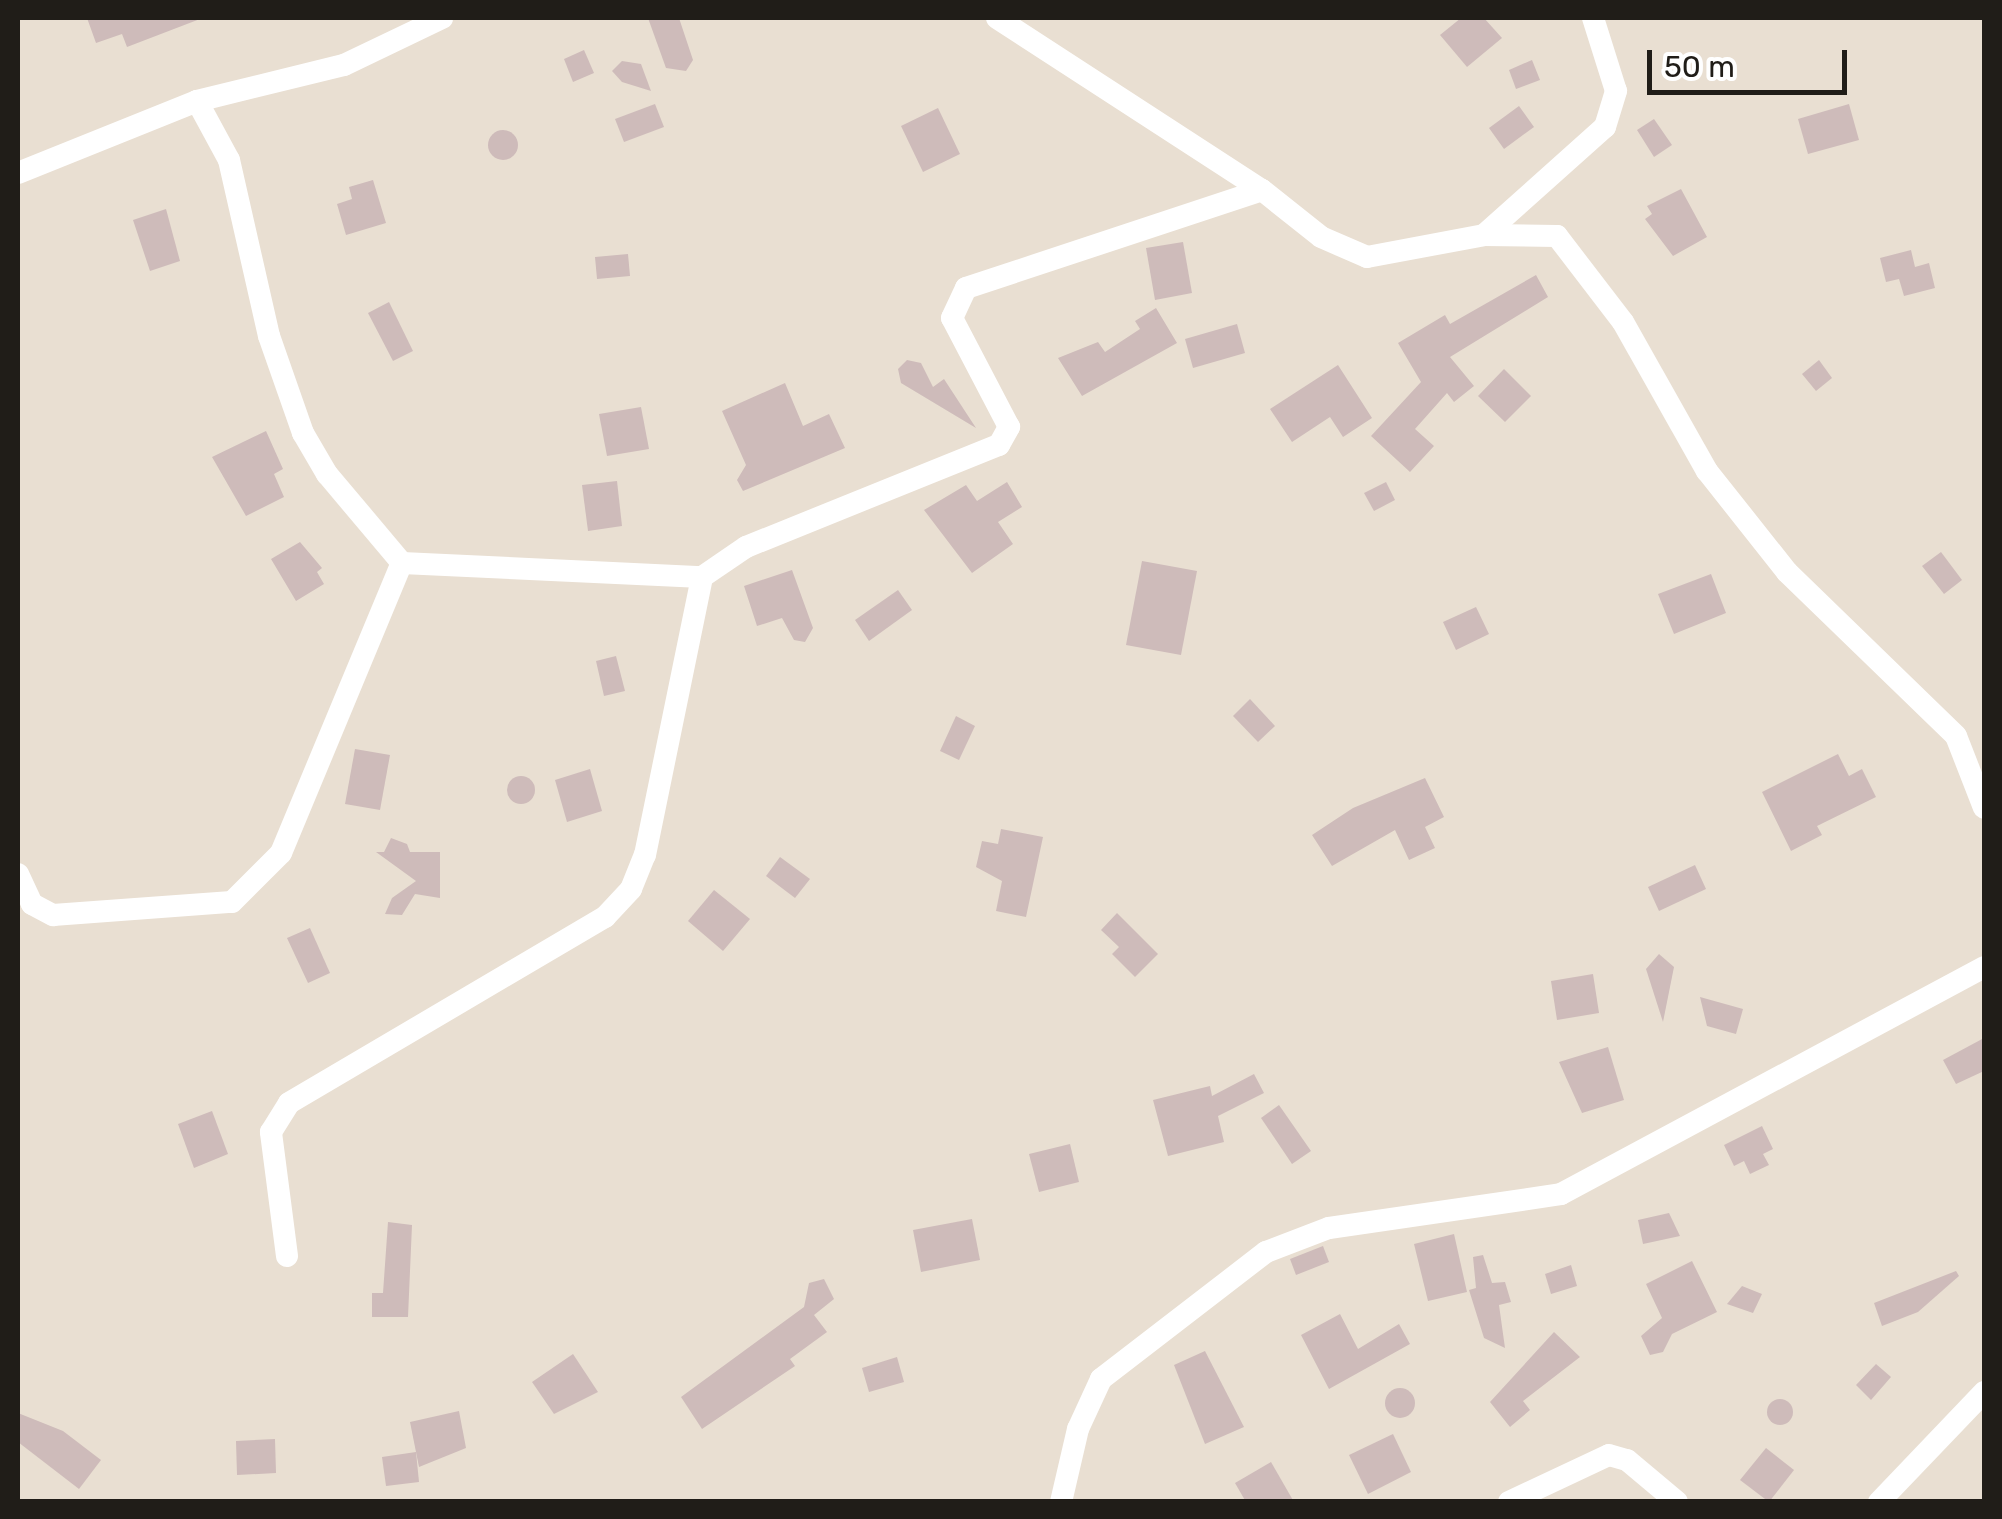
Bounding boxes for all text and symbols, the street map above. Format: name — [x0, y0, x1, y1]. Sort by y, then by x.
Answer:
scale bar — [1652, 30, 1852, 92]
text: 50 m — [1664, 49, 1735, 85]

